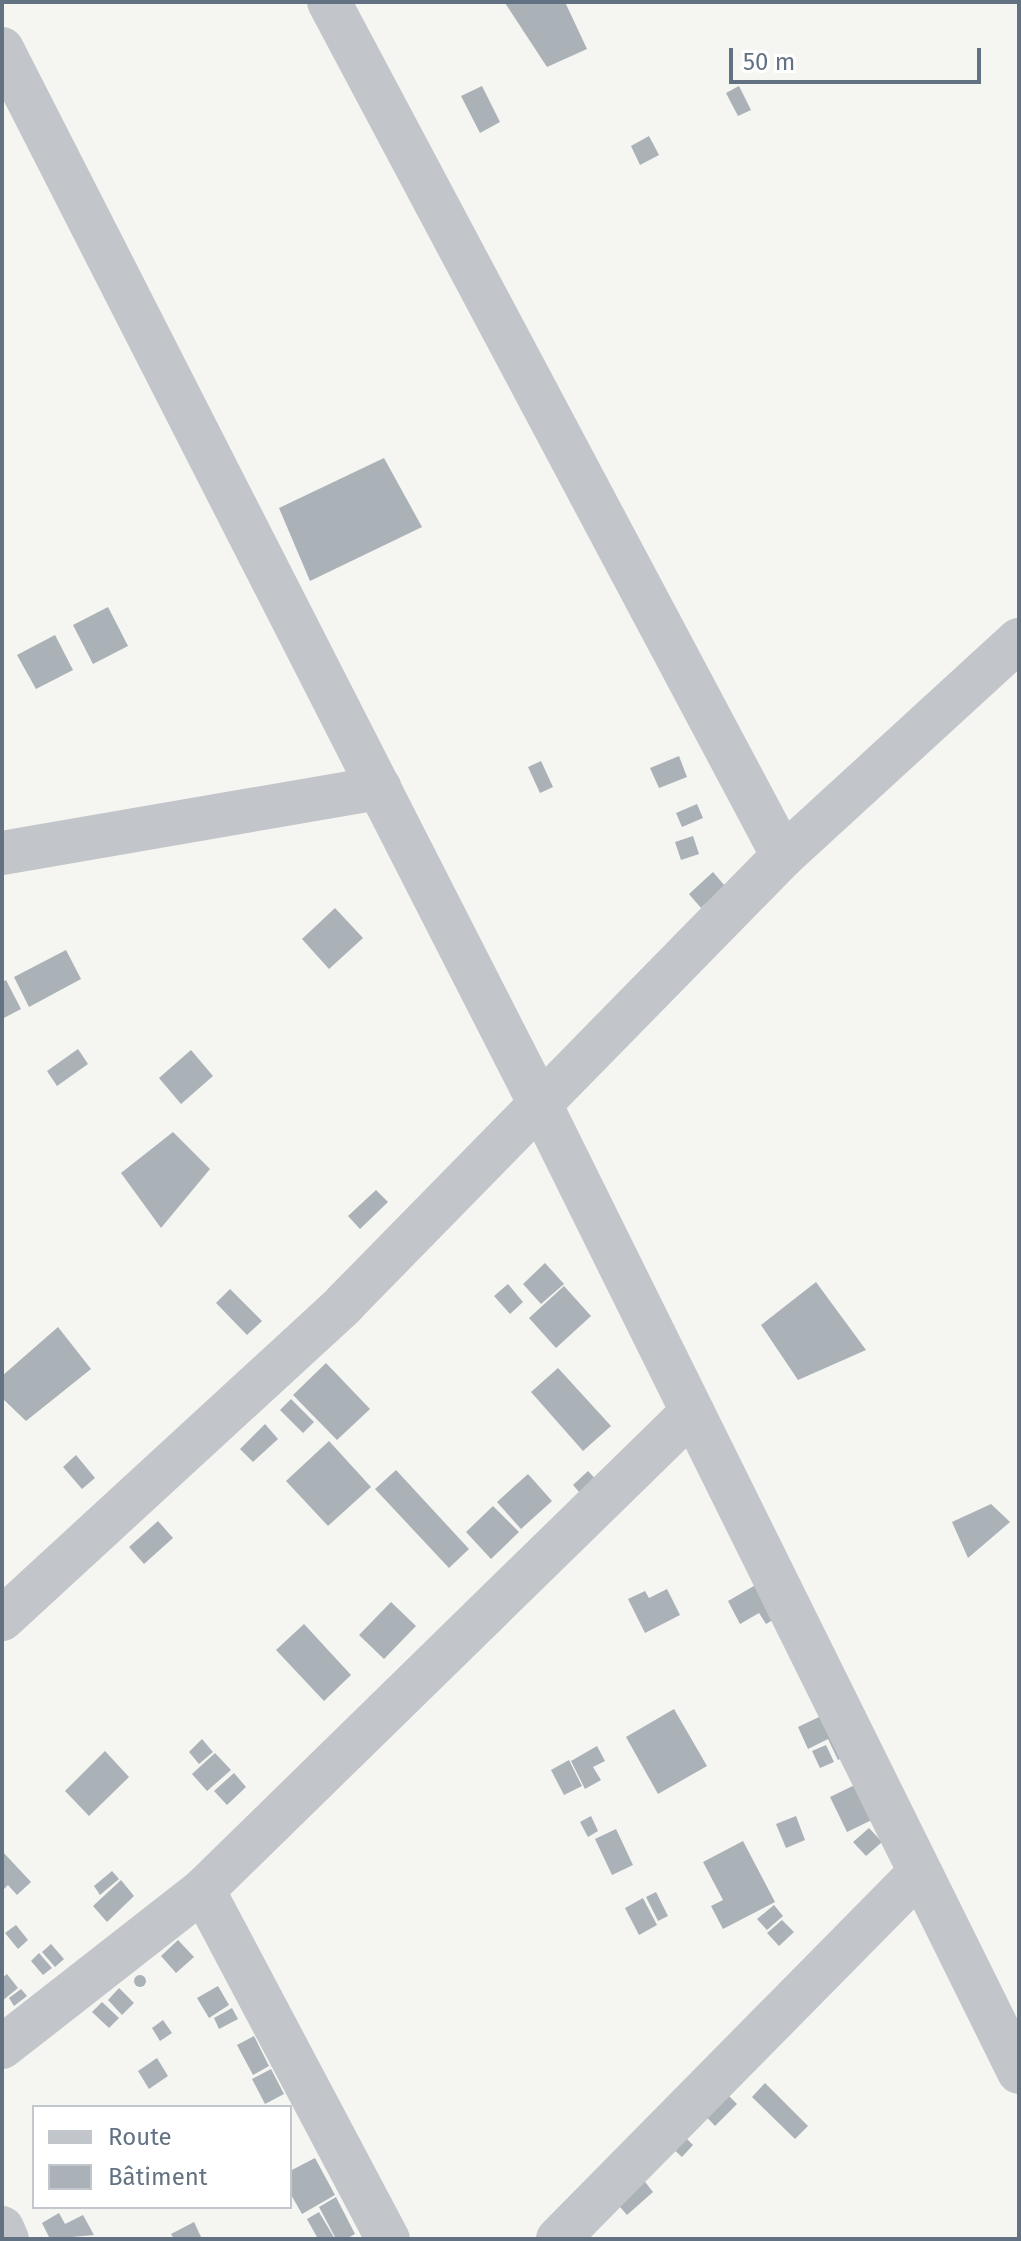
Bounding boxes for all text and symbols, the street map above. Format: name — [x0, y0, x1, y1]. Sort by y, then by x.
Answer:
scale bar — [733, 32, 985, 82]
text: 50 m — [743, 48, 795, 76]
legend — [32, 2105, 292, 2209]
text: Route — [108, 2123, 172, 2151]
text: Bâtiment — [108, 2163, 207, 2191]

